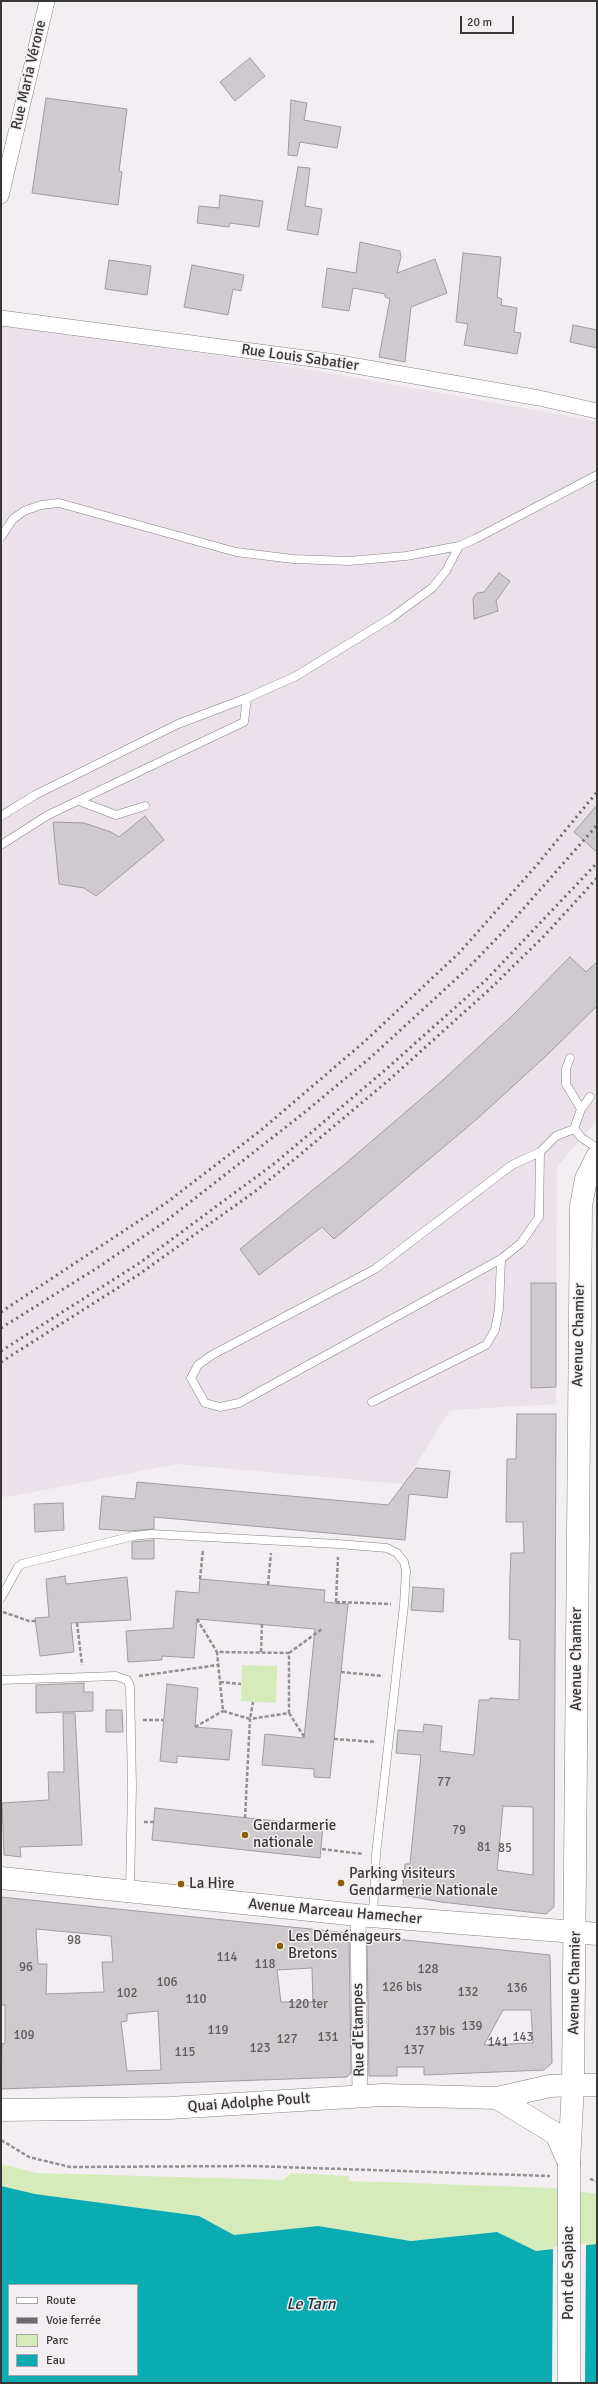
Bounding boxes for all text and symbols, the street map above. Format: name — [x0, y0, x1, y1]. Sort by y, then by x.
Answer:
scale bar — [462, 8, 516, 34]
text: 20 m — [467, 15, 492, 30]
street label: Rue Maria Vérone — [8, 18, 50, 132]
street label: Rue Louis Sabatier — [240, 341, 360, 375]
street label: Avenue Chamier — [569, 1283, 589, 1387]
street label: Avenue Chamier — [568, 1607, 586, 1711]
house number: 77 — [437, 1775, 451, 1791]
place label: Gendarmerie nationale — [253, 1817, 336, 1852]
house number: 79 — [452, 1823, 466, 1839]
marker: Gendarmerie nationale — [240, 1830, 250, 1840]
house number: 81 — [477, 1840, 491, 1856]
house number: 85 — [498, 1841, 512, 1857]
place label: Parking visiteurs Gendarmerie Nationale — [349, 1865, 498, 1900]
place label: La Hire — [189, 1875, 235, 1893]
marker: Parking visiteurs Gendarmerie Nationale — [336, 1878, 346, 1888]
marker: La Hire — [176, 1879, 186, 1889]
street label: Avenue Marceau Hamecher — [247, 1895, 423, 1929]
place label: Les Déménageurs Bretons — [288, 1928, 401, 1963]
street label: Avenue Chamier — [565, 1931, 585, 2035]
house number: 98 — [67, 1933, 81, 1949]
marker: Les Déménageurs Bretons — [275, 1941, 285, 1951]
house number: 114 — [216, 1950, 238, 1966]
house number: 118 — [254, 1957, 276, 1973]
house number: 96 — [19, 1960, 33, 1976]
house number: 128 — [417, 1962, 439, 1978]
house number: 106 — [156, 1975, 178, 1991]
house number: 126 bis — [382, 1980, 422, 1996]
house number: 136 — [506, 1981, 528, 1997]
street label: Rue d'Etampes — [349, 1983, 369, 2077]
house number: 132 — [457, 1985, 479, 2001]
house number: 102 — [116, 1986, 138, 2002]
house number: 110 — [185, 1992, 207, 2008]
house number: 120 ter — [288, 1997, 328, 2013]
house number: 139 — [461, 2019, 483, 2035]
house number: 119 — [207, 2023, 229, 2039]
house number: 137 bis — [415, 2024, 455, 2040]
house number: 109 — [13, 2028, 35, 2044]
house number: 131 — [317, 2030, 339, 2046]
house number: 143 — [512, 2030, 534, 2046]
house number: 127 — [276, 2032, 298, 2048]
house number: 141 — [487, 2035, 509, 2051]
house number: 123 — [249, 2041, 271, 2057]
house number: 137 — [403, 2043, 425, 2059]
house number: 115 — [174, 2045, 196, 2061]
street label: Quai Adolphe Poult — [187, 2090, 311, 2116]
street label: Pont de Sapiac — [560, 2226, 578, 2320]
legend — [8, 2284, 138, 2376]
text: Route — [46, 2293, 76, 2308]
water label: Le Tarn — [287, 2295, 335, 2315]
text: Voie ferrée — [46, 2313, 101, 2328]
text: Parc — [46, 2333, 68, 2348]
text: Eau — [46, 2353, 65, 2368]

